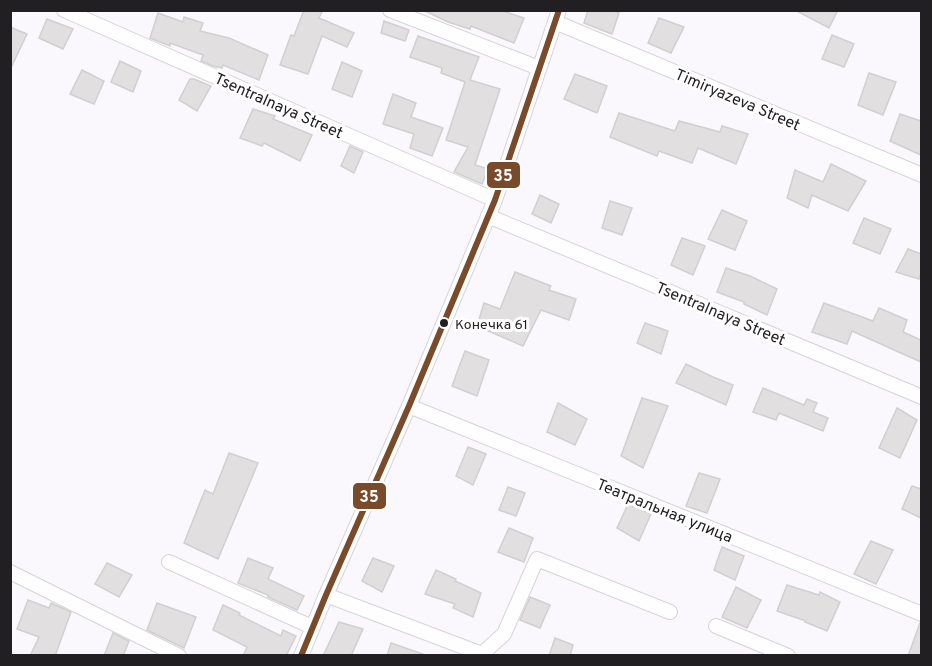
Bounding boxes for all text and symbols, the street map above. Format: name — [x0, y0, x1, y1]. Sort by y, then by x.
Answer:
street label: Timiryazeva Street — [672, 65, 803, 136]
street label: Tsentralnaya Street — [211, 69, 346, 144]
line badge: 35 — [486, 161, 521, 189]
text: 35 — [493, 167, 513, 187]
street label: Tsentralnaya Street — [652, 279, 788, 351]
marker: Конечка 61 — [438, 317, 450, 329]
place label: Конечка 61 — [455, 317, 528, 334]
street label: Театральная улица — [593, 475, 735, 548]
line badge: 35 — [352, 482, 387, 510]
text: 35 — [359, 488, 379, 508]

